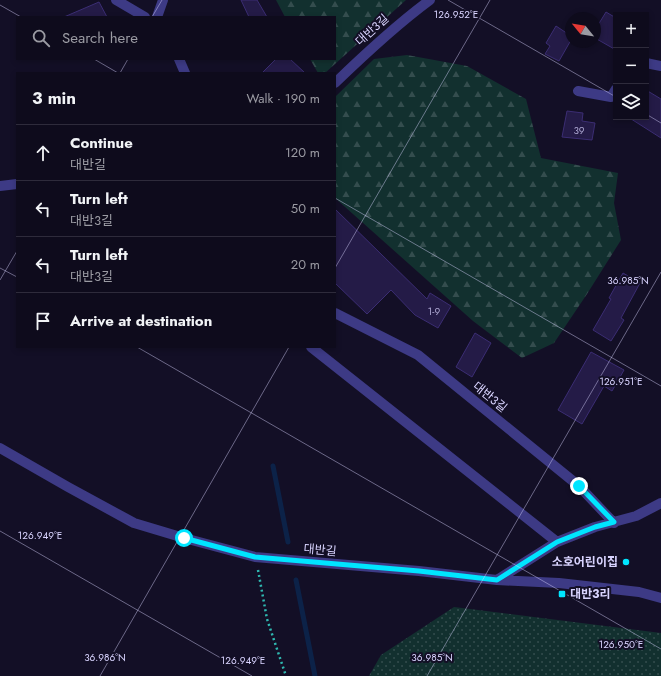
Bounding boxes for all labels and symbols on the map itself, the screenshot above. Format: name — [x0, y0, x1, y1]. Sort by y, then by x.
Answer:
text: 126.952°E — [434, 7, 478, 22]
street label: 대반3길 — [351, 10, 393, 50]
north arrow — [565, 12, 601, 48]
house number: 39 — [573, 123, 585, 138]
text: 36.985°N — [607, 273, 649, 288]
house number: 1-9 — [428, 304, 440, 319]
text: 126.951°E — [599, 374, 643, 389]
street label: 대반3길 — [469, 378, 511, 416]
route end — [570, 477, 588, 495]
text: 126.949°E — [18, 528, 62, 543]
route start — [175, 529, 193, 547]
street label: 대반길 — [303, 540, 337, 560]
place label: 소호어린이집 — [552, 553, 618, 571]
marker: 소호어린이집 — [621, 557, 631, 567]
place label: 대반3리 — [570, 585, 611, 603]
marker: 대반3리 — [557, 589, 567, 599]
text: 126.950°E — [599, 637, 643, 652]
text: 36.986°N — [84, 650, 126, 665]
text: 36.985°N — [411, 650, 453, 665]
text: 126.949°E — [221, 653, 265, 668]

